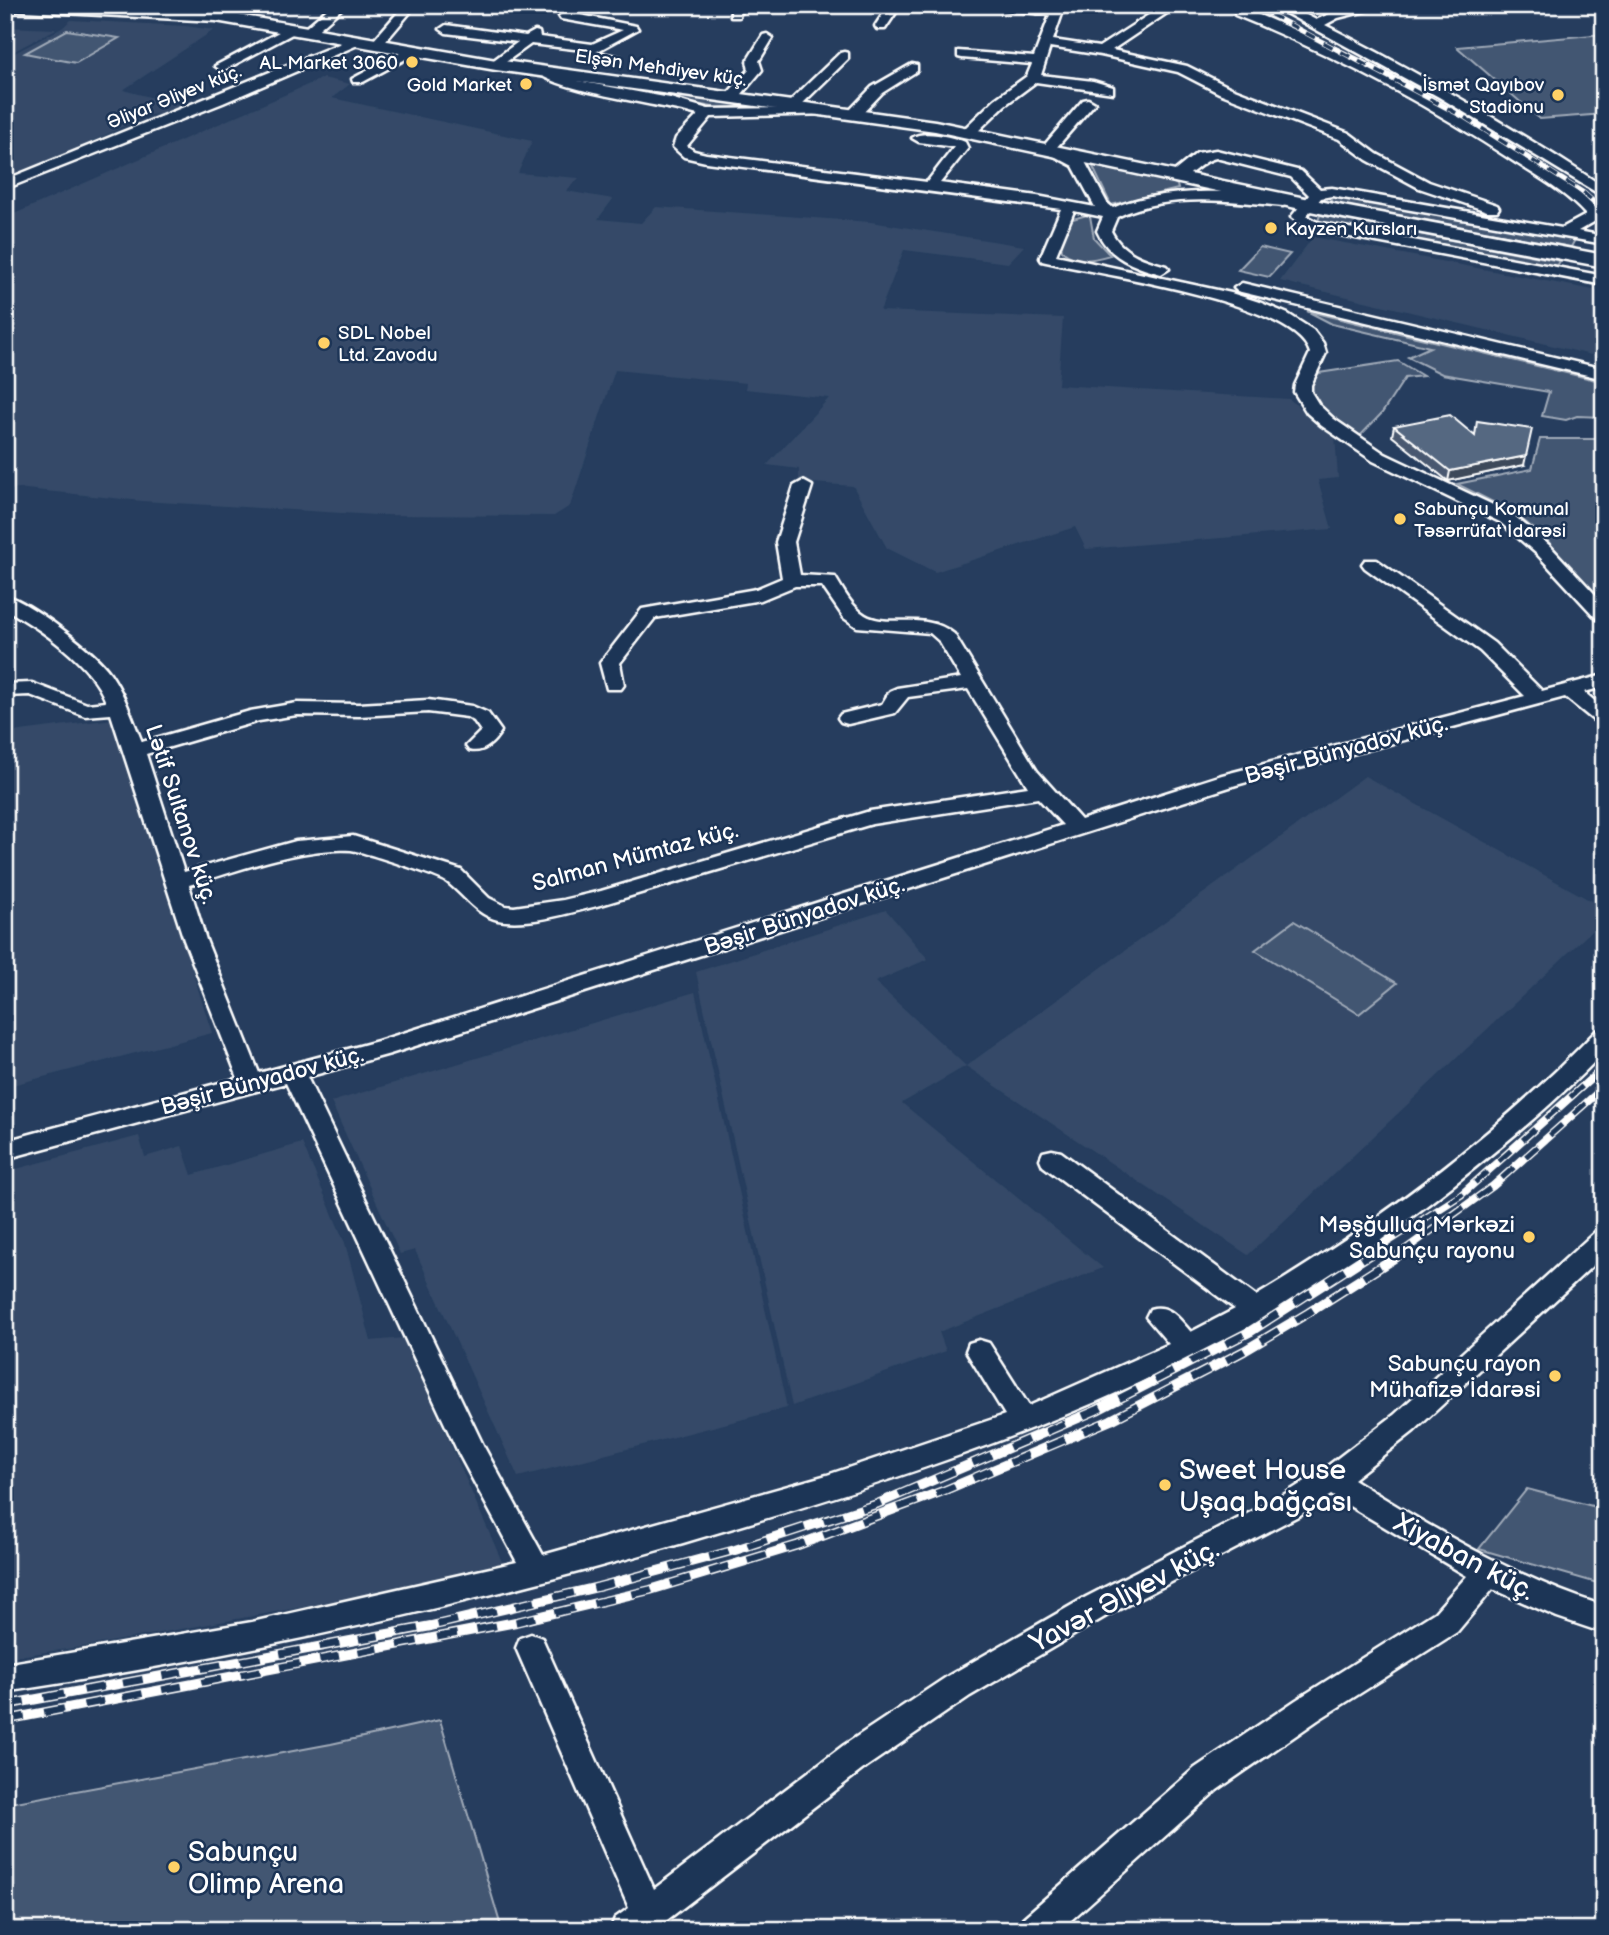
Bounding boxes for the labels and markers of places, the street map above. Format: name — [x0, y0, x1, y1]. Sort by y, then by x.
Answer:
place label: AL Market 3060 — [259, 52, 398, 75]
marker: AL Market 3060 — [404, 54, 420, 70]
place label: Gold Market — [407, 74, 512, 97]
place label: İsmət Qayıbov Stadionu — [1422, 74, 1545, 119]
marker: Gold Market — [518, 76, 534, 92]
marker: İsmət Qayıbov Stadionu — [1550, 87, 1566, 103]
place label: Kayzen Kursları — [1285, 218, 1417, 241]
marker: Kayzen Kursları — [1263, 220, 1279, 236]
place label: SDL Nobel Ltd. Zavodu — [338, 322, 437, 367]
marker: SDL Nobel Ltd. Zavodu — [316, 335, 332, 351]
place label: Sabunçu Komunal Təsərrüfat İdarəsi — [1414, 498, 1569, 543]
marker: Sabunçu Komunal Təsərrüfat İdarəsi — [1392, 511, 1408, 527]
place label: Məşğulluq Mərkəzi Sabunçu rayonu — [1318, 1211, 1515, 1265]
marker: Məşğulluq Mərkəzi Sabunçu rayonu — [1521, 1229, 1537, 1245]
place label: Sabunçu rayon Mühafizə İdarəsi — [1369, 1350, 1541, 1404]
marker: Sabunçu rayon Mühafizə İdarəsi — [1547, 1368, 1563, 1384]
place label: Sweet House Uşaq bağçası — [1179, 1454, 1352, 1519]
marker: Sweet House Uşaq bağçası — [1157, 1477, 1173, 1493]
place label: Sabunçu Olimp Arena — [188, 1836, 344, 1901]
marker: Sabunçu Olimp Arena — [166, 1859, 182, 1875]

